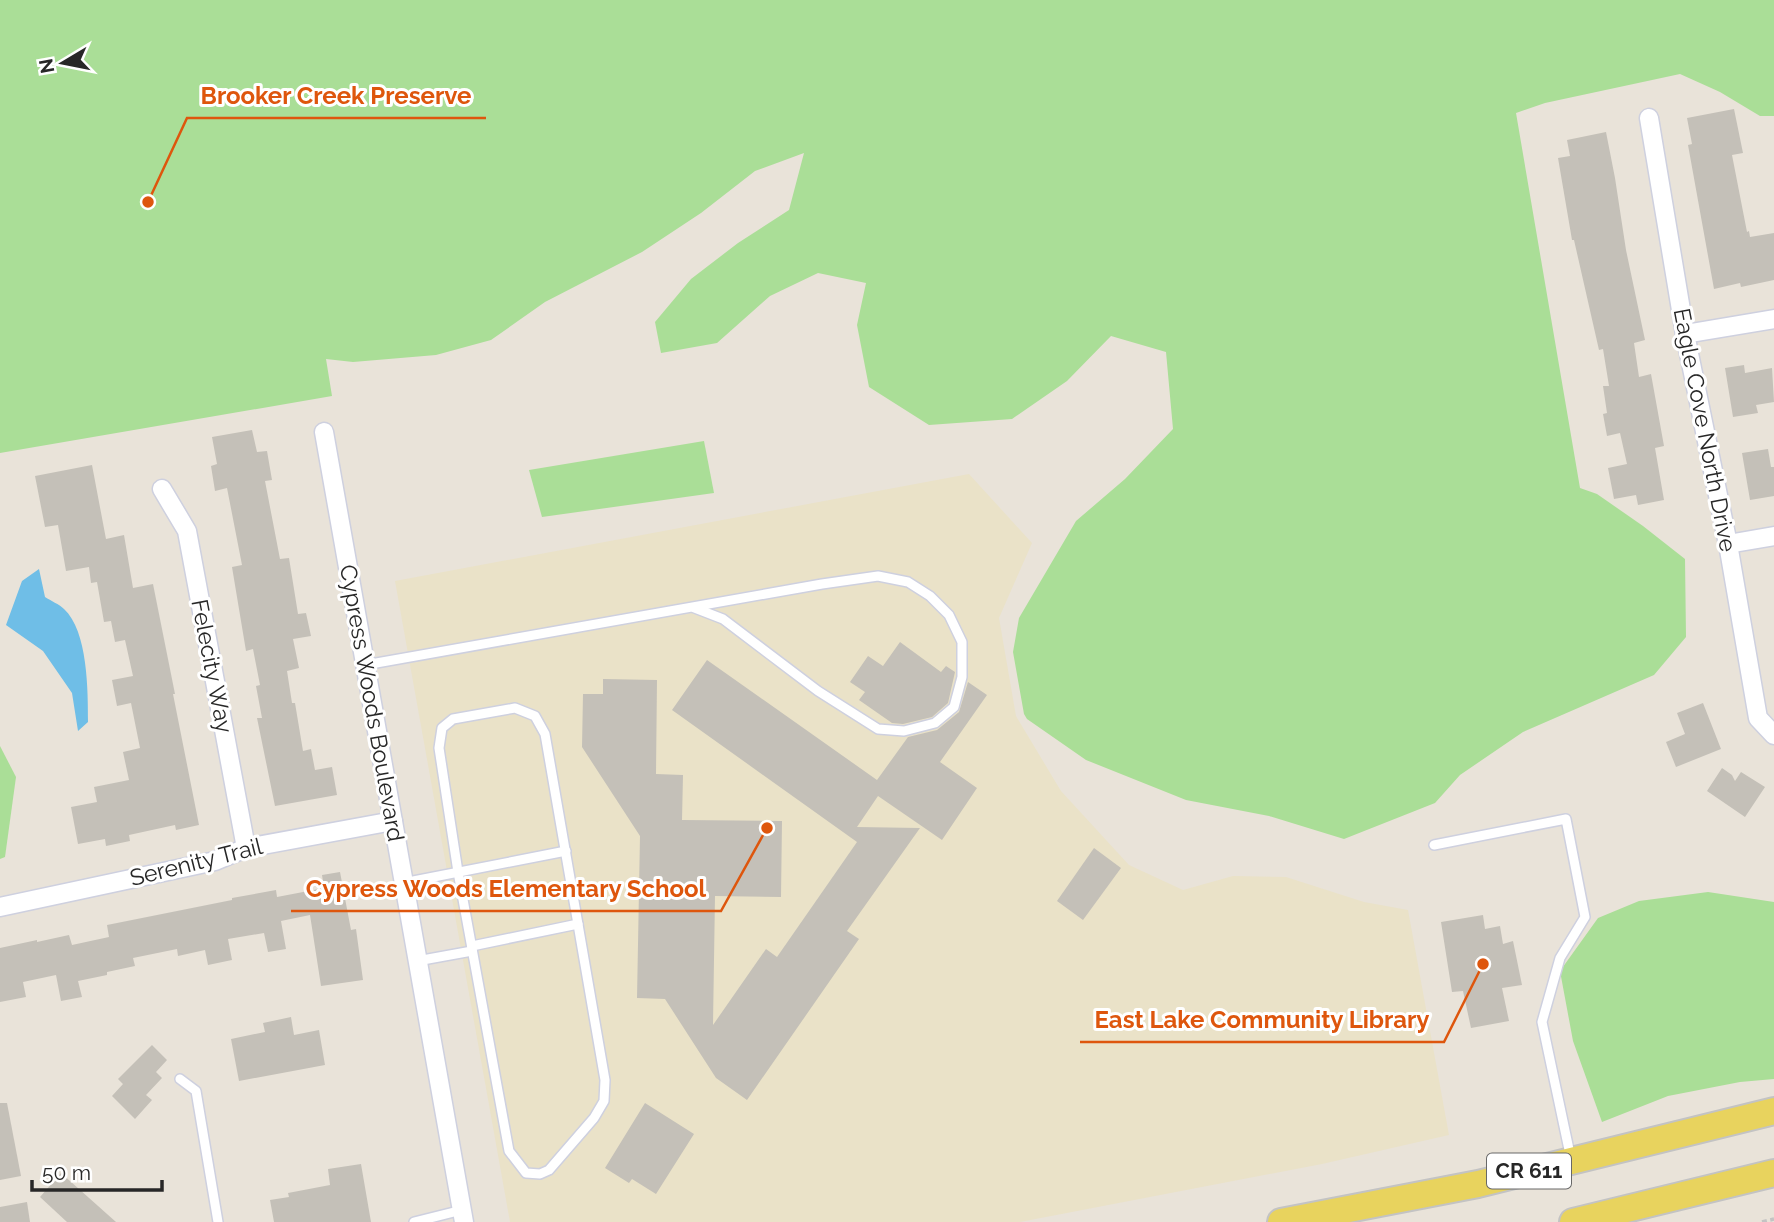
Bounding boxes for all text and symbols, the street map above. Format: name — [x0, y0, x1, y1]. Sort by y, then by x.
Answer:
north arrow — [28, 28, 98, 98]
text: N — [34, 57, 58, 75]
callout: Brooker Creek Preserve — [187, 73, 486, 118]
text: Brooker Creek Preserve — [201, 81, 471, 110]
street label: Eagle Cove North Drive — [1669, 306, 1742, 554]
street label: Cypress Woods Boulevard — [335, 562, 410, 843]
street label: Felecity Way — [186, 597, 239, 735]
street label: Serenity Trail — [127, 832, 266, 891]
callout: Cypress Woods Elementary School — [291, 866, 721, 911]
text: Cypress Woods Elementary School — [306, 874, 707, 903]
callout: East Lake Community Library — [1080, 997, 1444, 1042]
text: East Lake Community Library — [1094, 1005, 1430, 1034]
scale bar — [32, 1148, 161, 1192]
road number: CR 611 — [1487, 1154, 1571, 1188]
text: 50 m — [42, 1160, 91, 1185]

